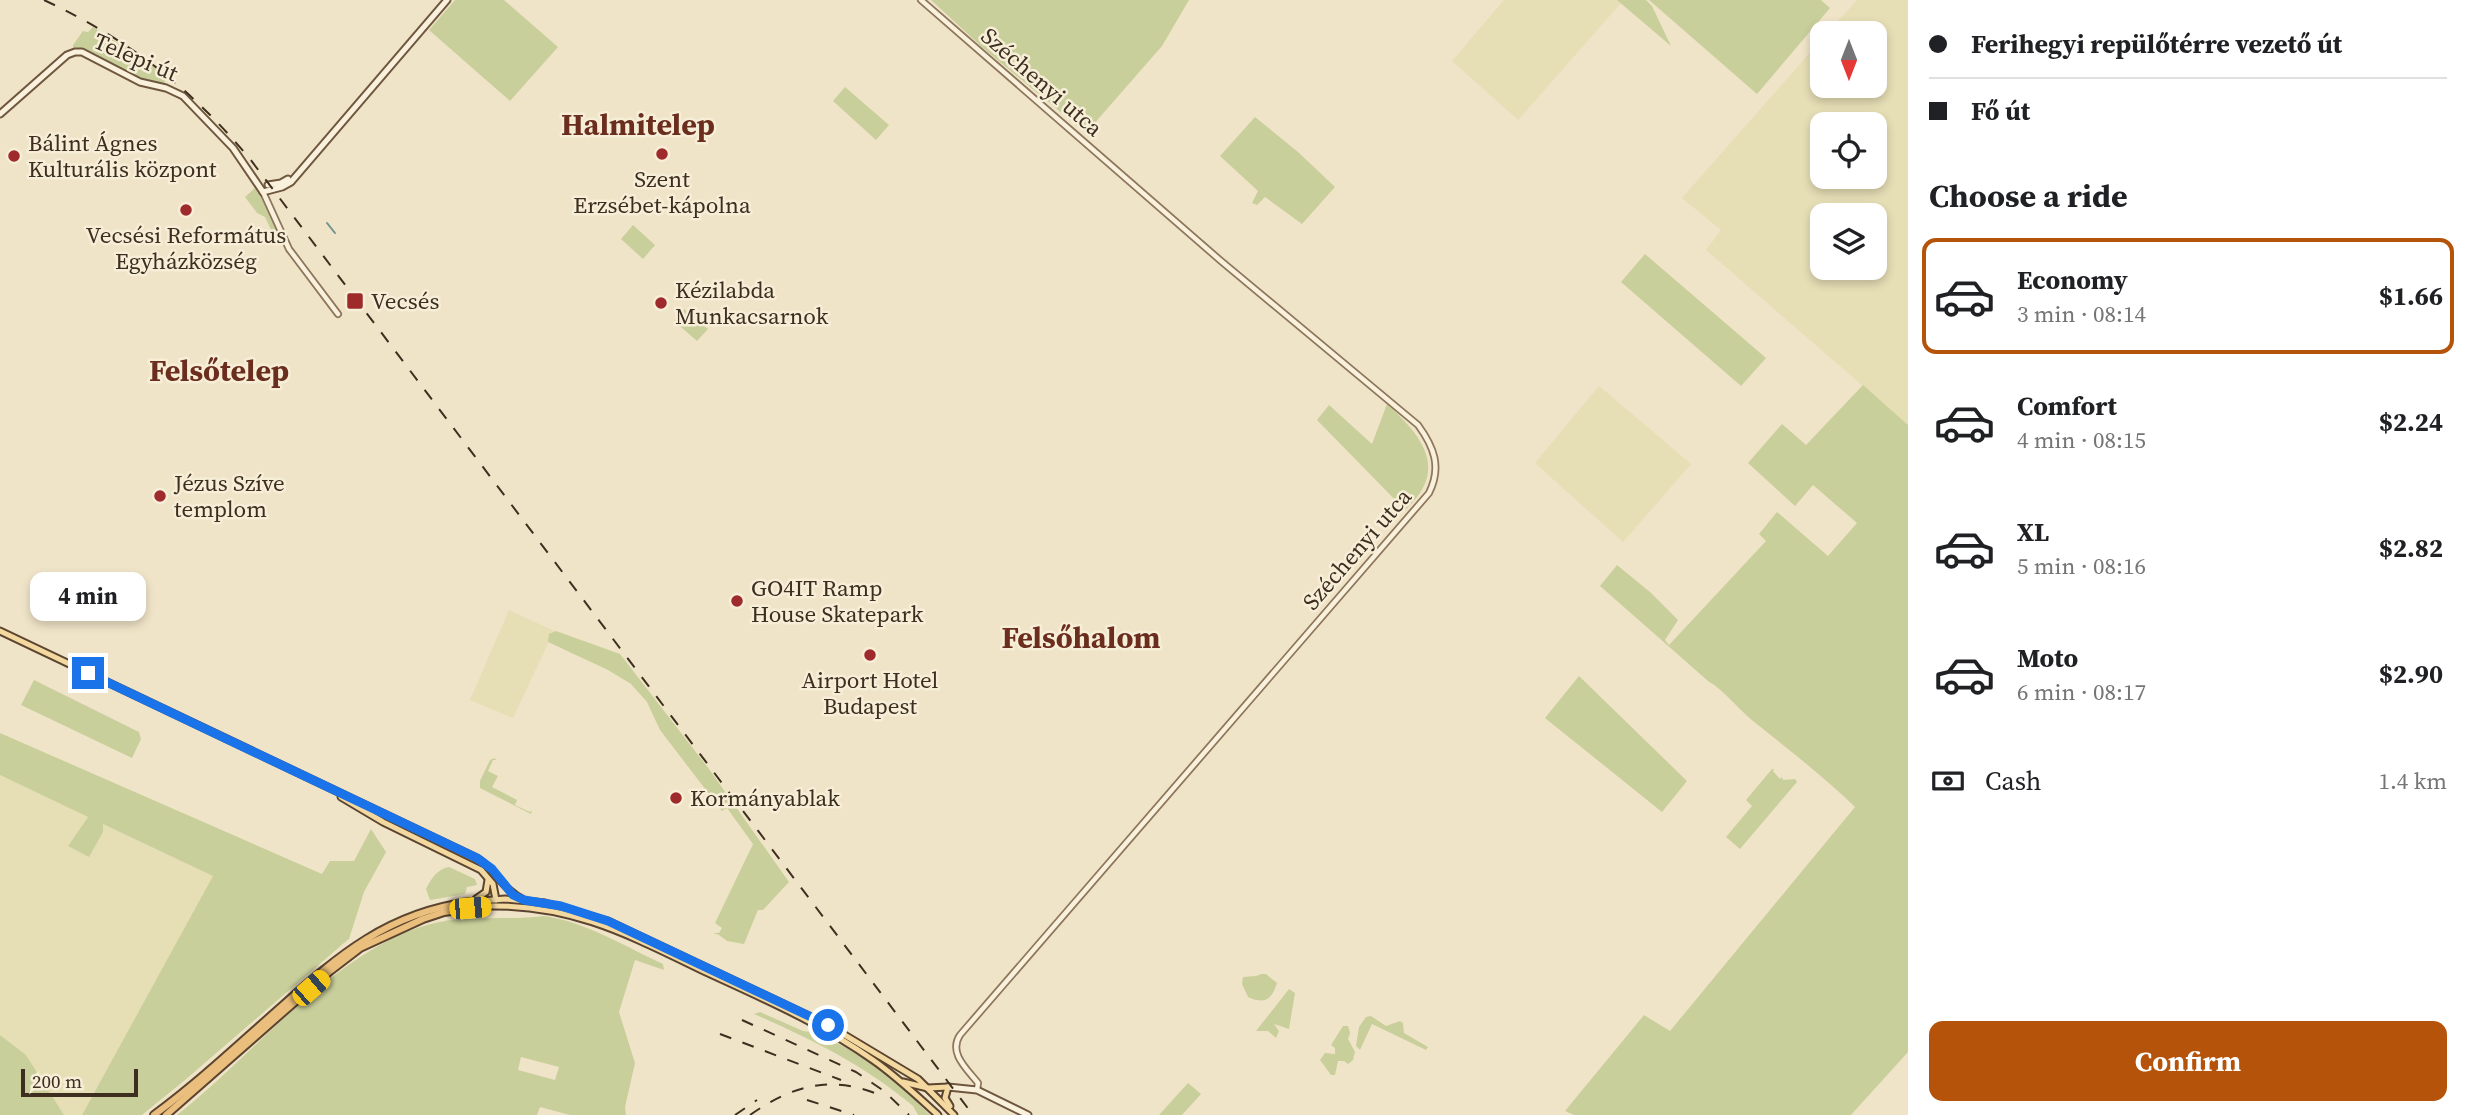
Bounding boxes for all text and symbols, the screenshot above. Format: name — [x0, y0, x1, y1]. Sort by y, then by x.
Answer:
street label: Széchenyi utca — [974, 20, 1110, 144]
north arrow — [1810, 21, 1886, 98]
map controls — [1810, 21, 1887, 280]
street label: Telepi út — [89, 25, 184, 89]
text: Ferihegyi repülőtérre vezető út — [1971, 26, 2342, 62]
text: Fő út — [1971, 93, 2030, 129]
district label: Halmitelep — [561, 104, 715, 145]
button: locate — [1810, 112, 1887, 189]
place label: Bálint Ágnes Kulturális központ — [28, 127, 217, 185]
marker: Szent Erzsébet-kápolna — [654, 146, 670, 162]
marker: Bálint Ágnes Kulturális központ — [6, 148, 22, 164]
place label: Szent Erzsébet-kápolna — [573, 163, 751, 221]
text: Choose a ride — [1929, 174, 2128, 218]
marker: Vecsési Református Egyházközség — [178, 202, 194, 218]
button: layers — [1810, 203, 1887, 280]
place label: Vecsési Református Egyházközség — [86, 219, 286, 277]
text: Economy — [2017, 262, 2128, 298]
icon: car — [1933, 265, 1996, 328]
place label: Kézilabda Munkacsarnok — [675, 274, 829, 332]
text: $1.66 — [2379, 278, 2443, 314]
place label: Vecsés — [371, 285, 440, 317]
marker: Vecsés — [345, 291, 365, 311]
marker: Kézilabda Munkacsarnok — [653, 295, 669, 311]
text: 3 min · 08:14 — [2017, 298, 2146, 330]
district label: Felsőtelep — [149, 350, 289, 391]
text: Comfort — [2017, 388, 2117, 424]
icon: car — [1933, 391, 1996, 454]
text: $2.24 — [2379, 404, 2443, 440]
text: 4 min · 08:15 — [2017, 424, 2146, 456]
place label: Jézus Szíve templom — [173, 467, 285, 525]
street label: Széchenyi utca — [1295, 481, 1419, 617]
marker: Jézus Szíve templom — [152, 488, 168, 504]
text: XL — [2017, 514, 2049, 550]
icon: car — [1933, 517, 1996, 580]
text: $2.82 — [2379, 530, 2443, 566]
text: 5 min · 08:16 — [2017, 550, 2146, 582]
callout: 4 min — [30, 572, 146, 620]
place label: GO4IT Ramp House Skatepark — [751, 572, 924, 630]
text: 4 min — [58, 580, 118, 612]
marker: GO4IT Ramp House Skatepark — [729, 593, 745, 609]
district label: Felsőhalom — [1001, 617, 1161, 658]
text: Moto — [2017, 640, 2078, 676]
icon: car — [1933, 643, 1996, 706]
marker: Airport Hotel Budapest — [862, 647, 878, 663]
text: $2.90 — [2379, 656, 2443, 692]
route end — [72, 657, 104, 689]
place label: Airport Hotel Budapest — [802, 664, 939, 722]
text: 6 min · 08:17 — [2017, 676, 2146, 708]
icon: cash — [1929, 762, 1967, 800]
text: Cash — [1985, 763, 2041, 799]
text: 1.4 km — [2378, 765, 2447, 797]
place label: Kormányablak — [690, 782, 840, 814]
marker: Kormányablak — [668, 790, 684, 806]
car — [449, 896, 492, 920]
car — [289, 966, 334, 1010]
route start — [812, 1009, 844, 1041]
button: Confirm — [1929, 1021, 2447, 1101]
scale bar — [21, 1066, 138, 1098]
text: 200 m — [32, 1068, 82, 1094]

